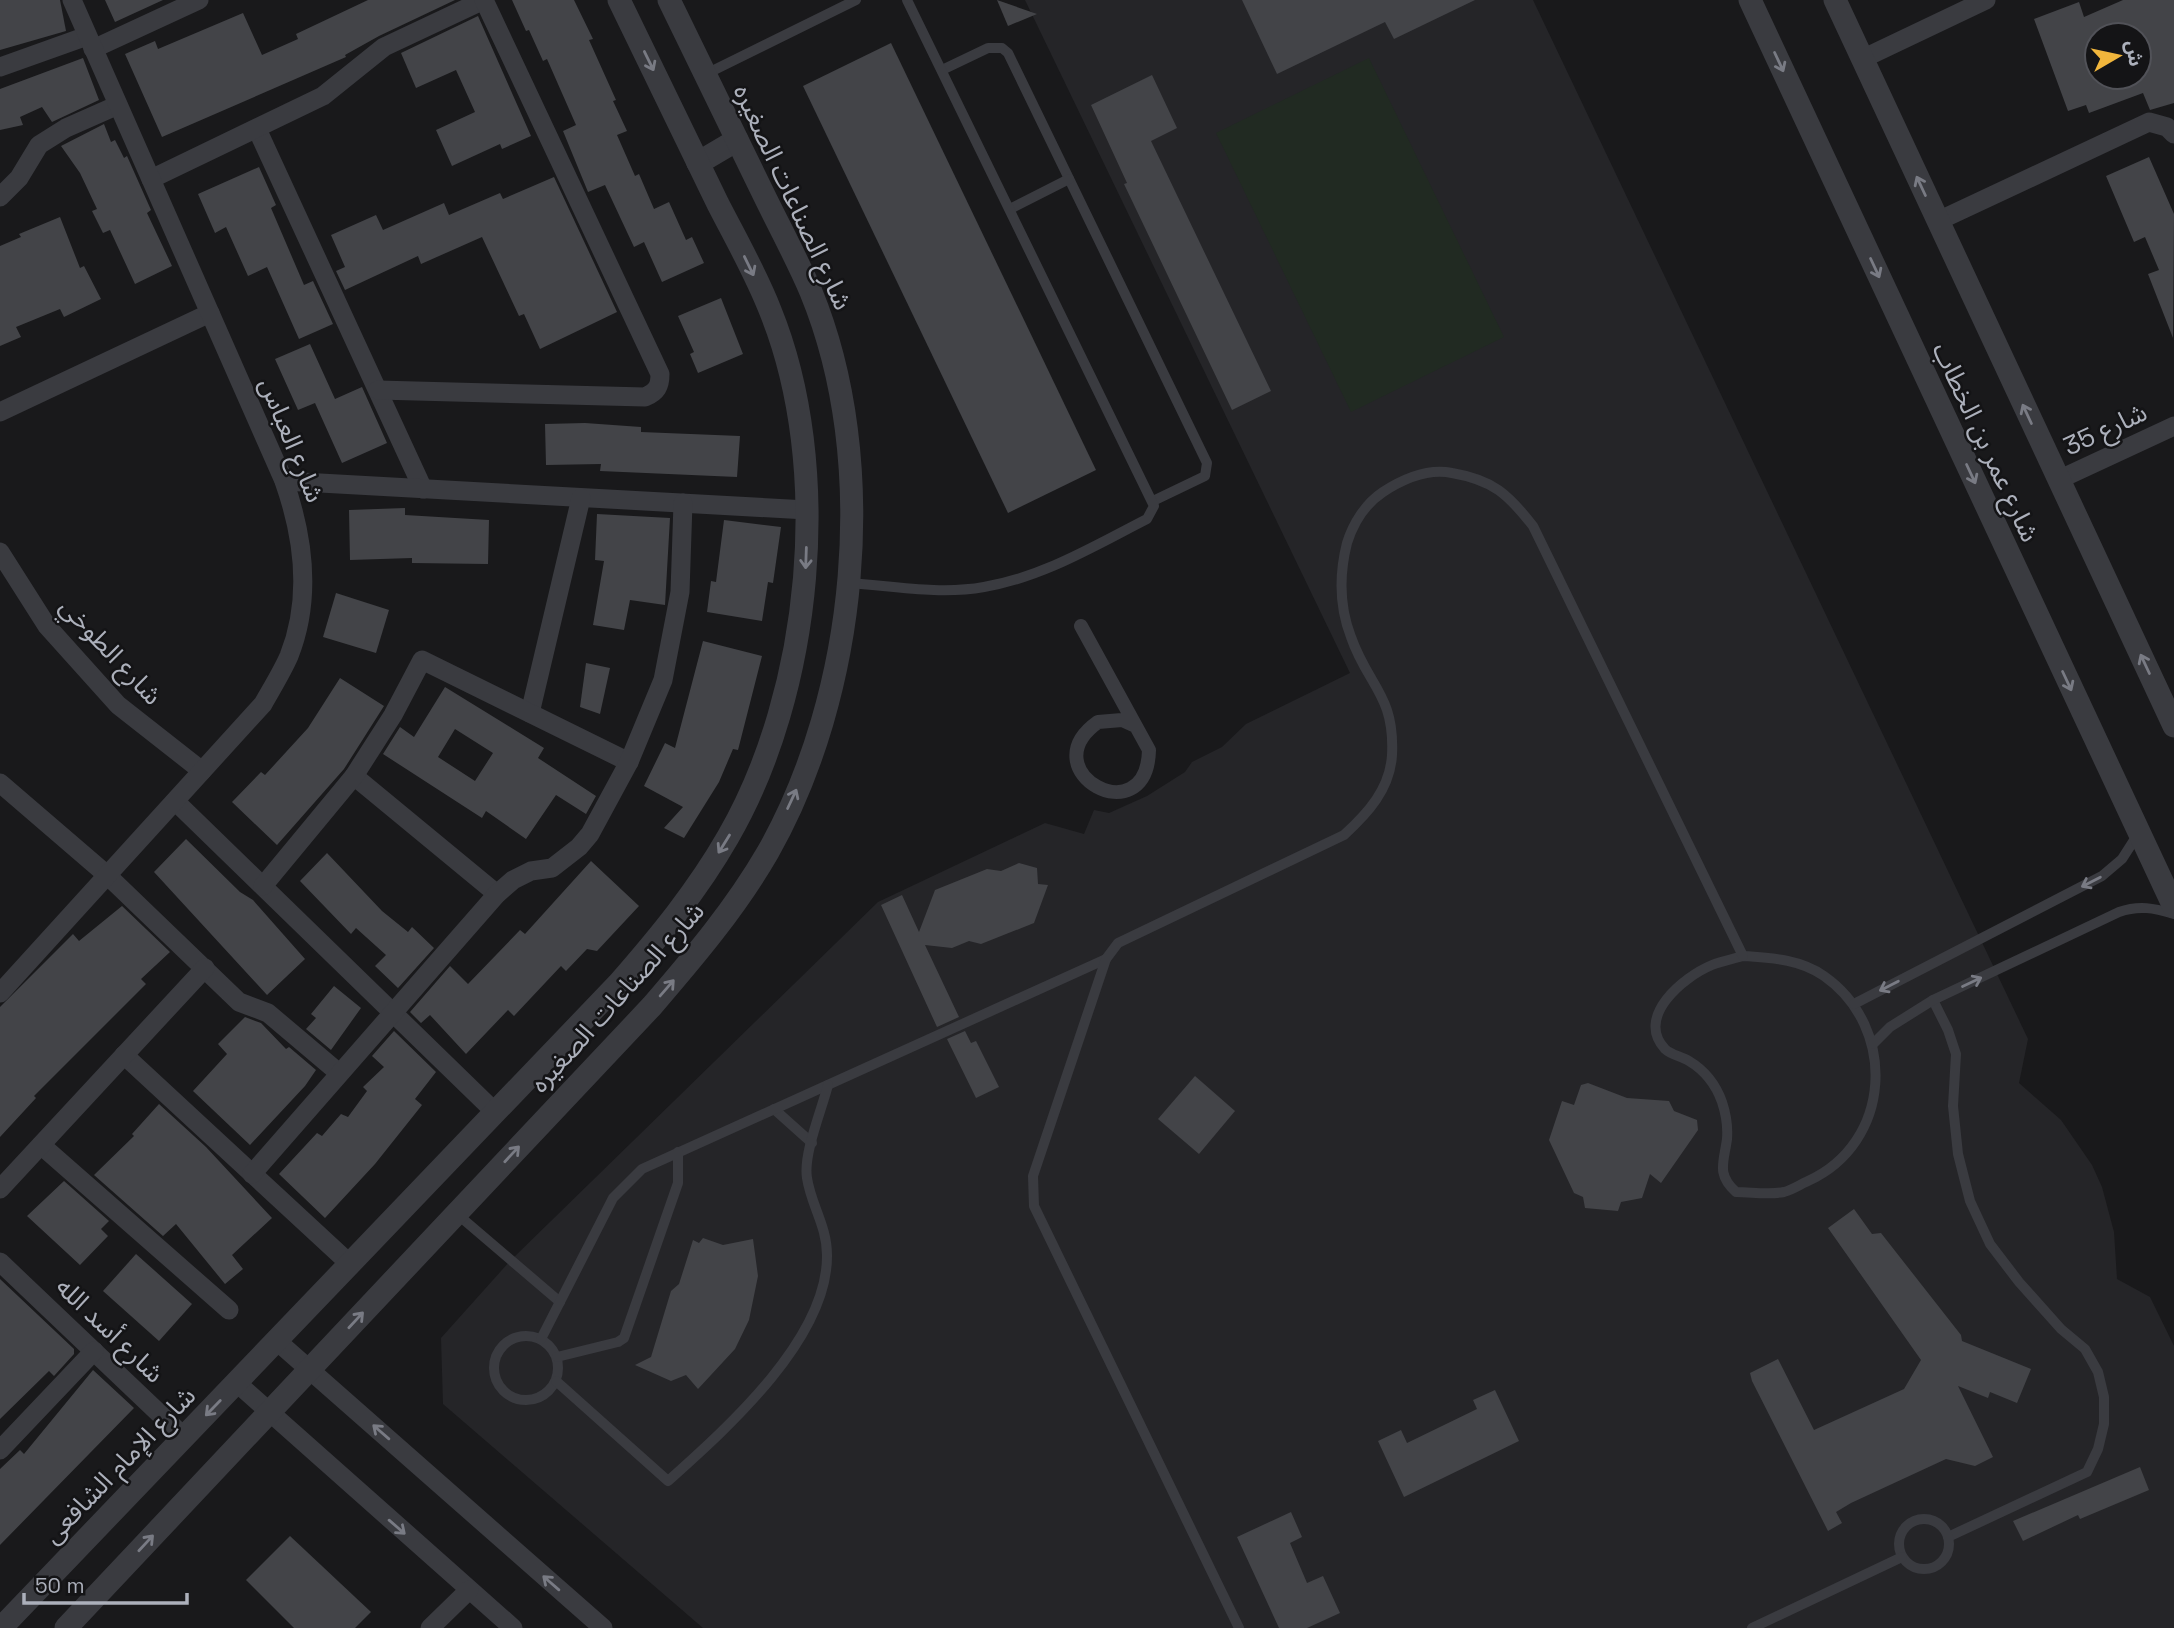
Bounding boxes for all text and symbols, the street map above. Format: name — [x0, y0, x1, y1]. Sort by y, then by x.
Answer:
north arrow — [2083, 21, 2153, 91]
text: ش — [2120, 39, 2149, 68]
one-way arrow — [643, 50, 656, 71]
one-way arrow — [1772, 51, 1786, 72]
street label: شارع الصناعات الصغيره — [724, 79, 860, 316]
one-way arrow — [1914, 175, 1927, 197]
one-way arrow — [742, 255, 756, 276]
one-way arrow — [1868, 257, 1882, 278]
street label: شارع عمر بن الخطاب — [1923, 337, 2047, 548]
street label: شارع العباس — [250, 373, 332, 508]
street label: شارع 35 — [2058, 395, 2153, 465]
one-way arrow — [2020, 404, 2033, 425]
one-way arrow — [1964, 463, 1978, 484]
one-way arrow — [799, 546, 813, 569]
street label: شارع الطوخي — [50, 590, 170, 714]
one-way arrow — [2138, 654, 2151, 675]
one-way arrow — [2061, 670, 2074, 691]
one-way arrow — [786, 789, 799, 810]
one-way arrow — [716, 834, 731, 853]
one-way arrow — [2081, 875, 2102, 889]
street label: شارع الصناعات الصغيره — [522, 894, 713, 1101]
one-way arrow — [1961, 974, 1982, 988]
one-way arrow — [659, 979, 675, 997]
one-way arrow — [1879, 979, 1900, 993]
one-way arrow — [503, 1146, 520, 1163]
street label: شارع أسد الله — [47, 1270, 171, 1392]
one-way arrow — [348, 1311, 364, 1329]
street label: شارع الإمام الشافعى — [35, 1379, 205, 1553]
one-way arrow — [205, 1399, 222, 1416]
one-way arrow — [372, 1425, 390, 1441]
one-way arrow — [388, 1519, 406, 1535]
one-way arrow — [138, 1534, 154, 1552]
scale bar — [24, 1562, 187, 1606]
text: 50 m — [35, 1572, 85, 1599]
one-way arrow — [542, 1575, 560, 1591]

